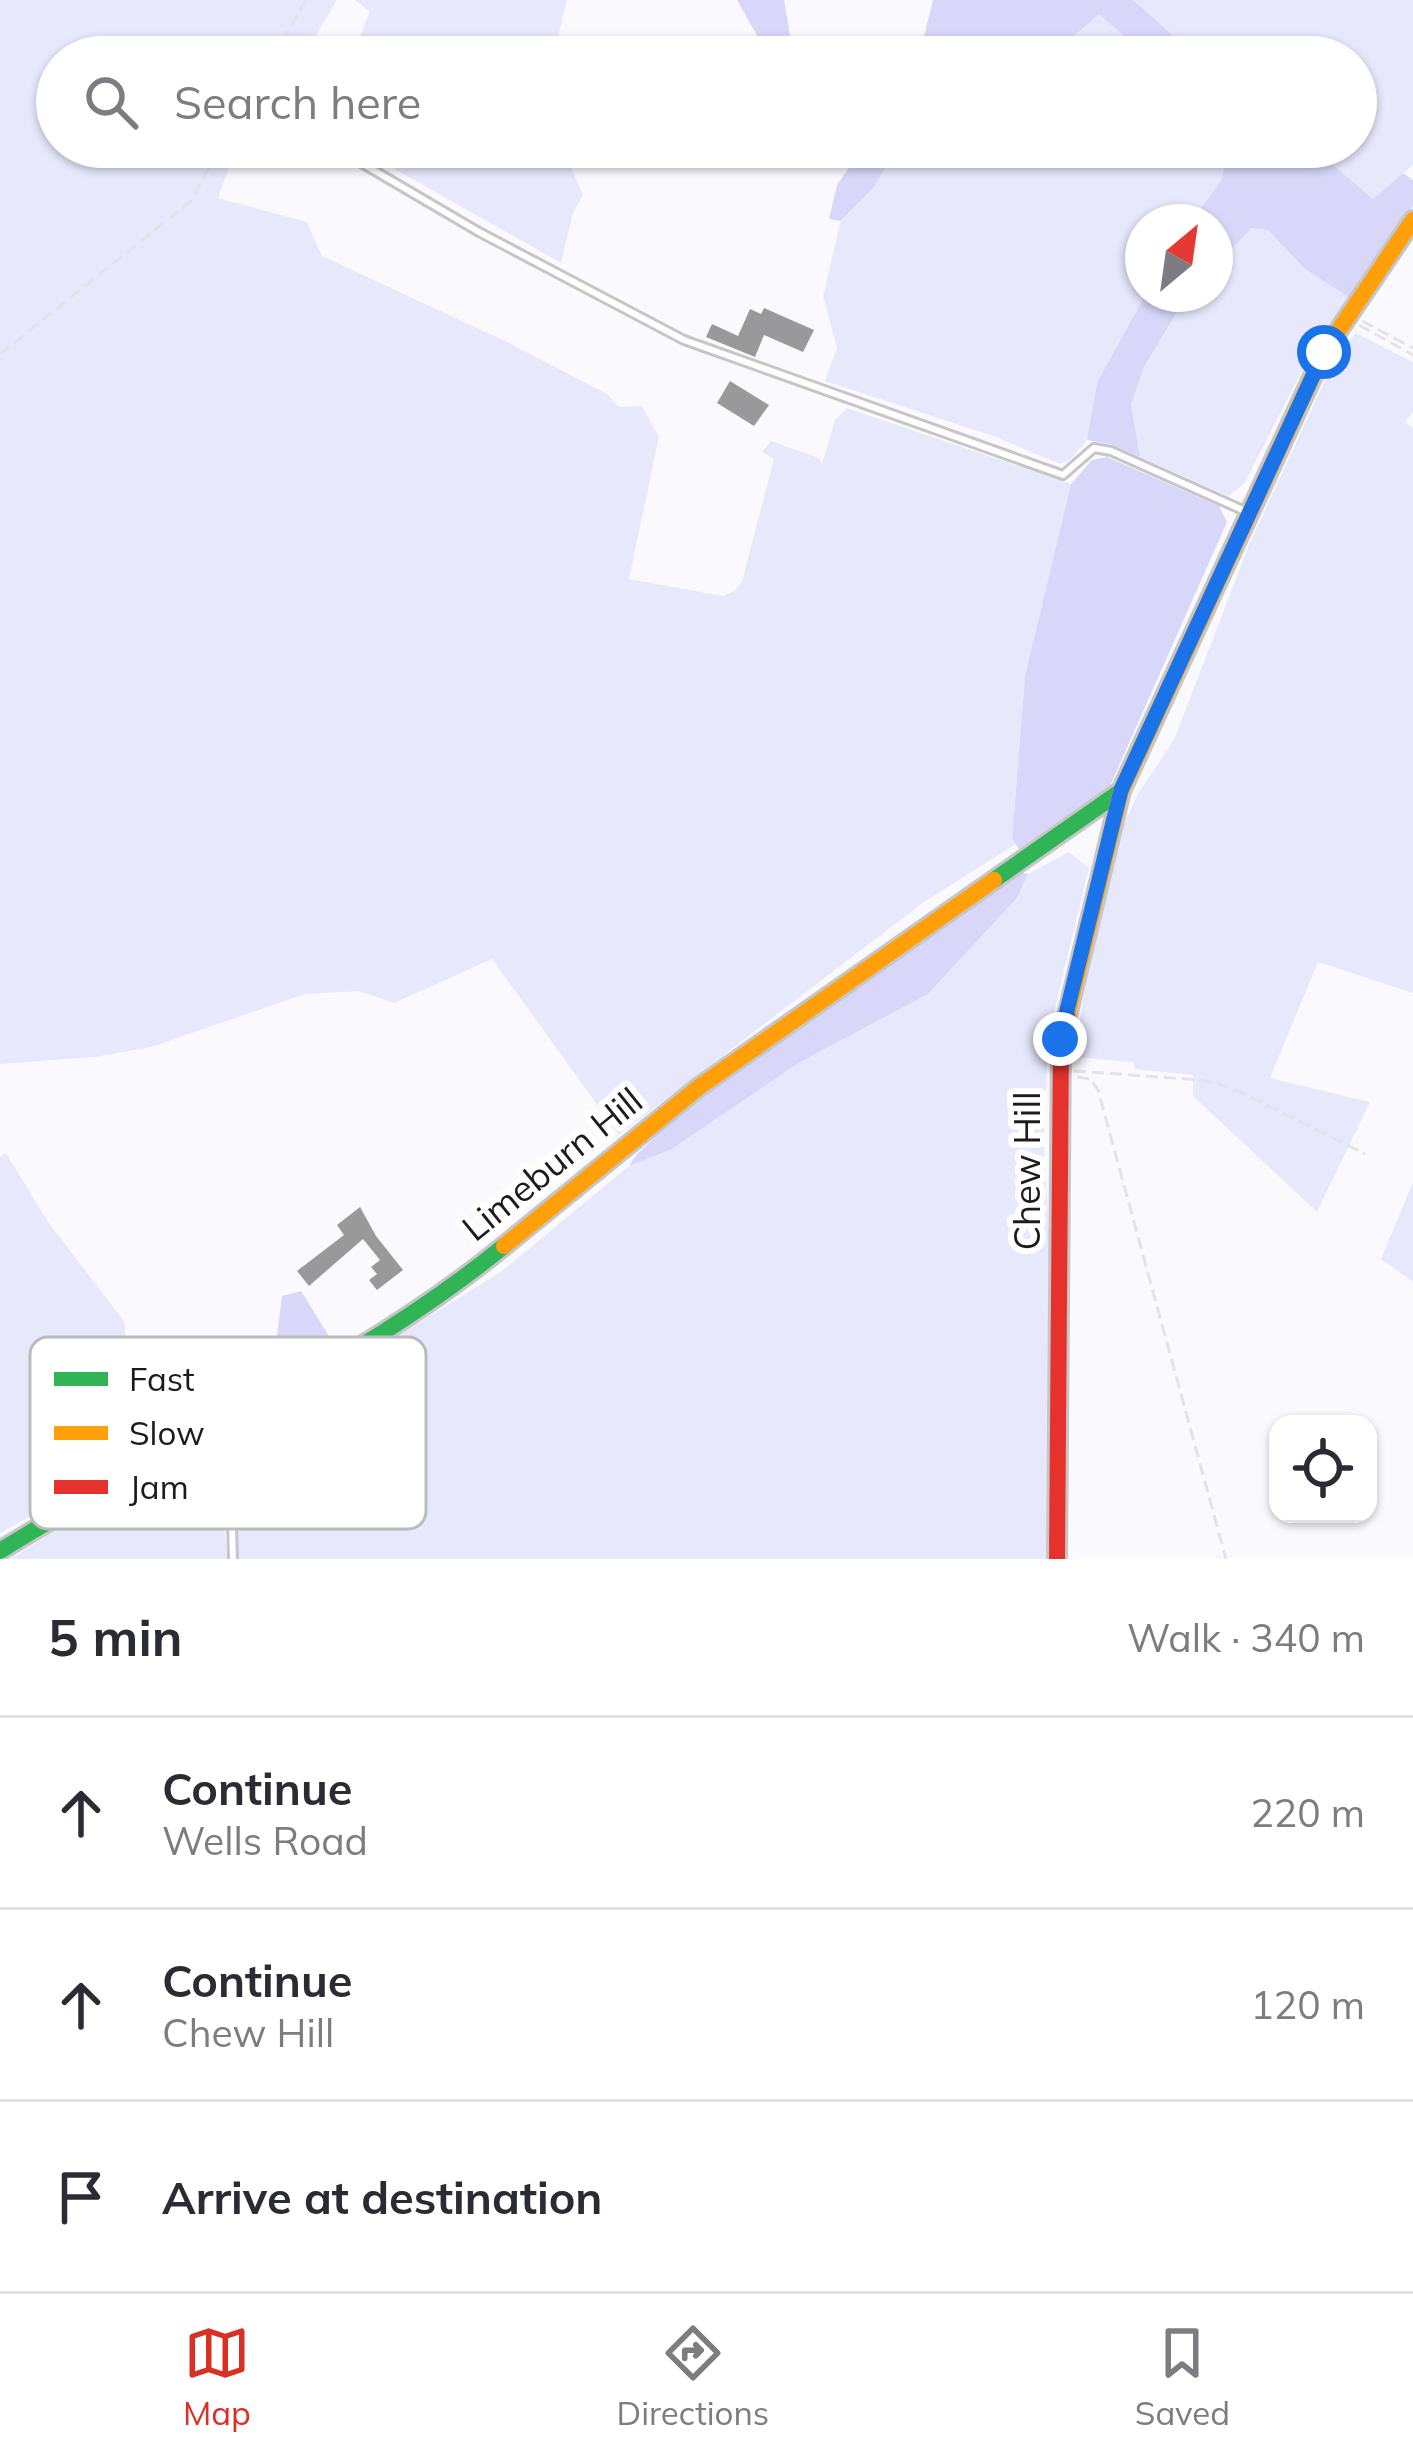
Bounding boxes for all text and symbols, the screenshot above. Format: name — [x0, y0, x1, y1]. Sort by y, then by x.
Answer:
search box — [36, 36, 1377, 168]
icon: search — [78, 69, 144, 135]
text: Search here — [174, 74, 421, 130]
north arrow — [1125, 204, 1233, 312]
route start — [1297, 325, 1351, 379]
route end — [1033, 1012, 1087, 1066]
street label: Limeburn Hill — [453, 1077, 651, 1250]
street label: Chew Hill — [1004, 1091, 1049, 1251]
legend — [30, 1337, 426, 1529]
text: Fast — [129, 1358, 194, 1399]
text: Slow — [129, 1412, 205, 1453]
map controls — [1269, 1415, 1377, 1523]
button: locate — [1269, 1415, 1377, 1523]
text: Jam — [129, 1466, 189, 1507]
text: 5 min — [48, 1605, 183, 1669]
text: Walk · 340 m — [1127, 1613, 1365, 1662]
text: Continue — [162, 1760, 352, 1816]
icon: ahead — [48, 1780, 114, 1846]
text: 220 m — [1250, 1788, 1365, 1837]
text: Wells Road — [162, 1816, 368, 1865]
text: Continue — [162, 1952, 352, 2008]
icon: ahead — [48, 1972, 114, 2038]
text: 120 m — [1250, 1980, 1365, 2029]
text: Chew Hill — [162, 2008, 334, 2057]
icon: arrive — [48, 2164, 114, 2230]
text: Arrive at destination — [162, 2169, 602, 2225]
tab: Map — [183, 2320, 251, 2433]
tab: Directions — [617, 2320, 769, 2433]
tab: Saved — [1135, 2320, 1230, 2433]

